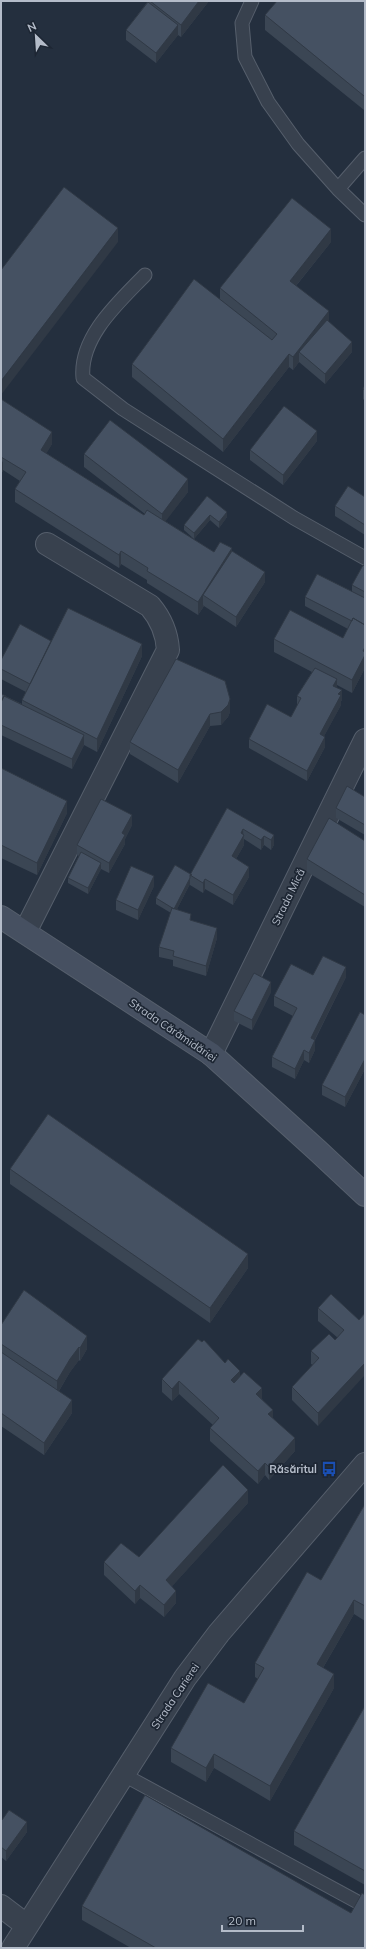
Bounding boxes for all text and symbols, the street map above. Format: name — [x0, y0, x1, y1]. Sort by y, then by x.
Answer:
north arrow — [16, 16, 56, 56]
text: N — [25, 19, 38, 35]
street label: Strada Mică — [268, 866, 308, 928]
street label: Strada Cărămidăriei — [127, 995, 219, 1065]
bus stop icon: Răsăritul — [320, 1460, 338, 1478]
place label: Răsăritul — [269, 1462, 317, 1476]
street label: Strada Carierei — [148, 1660, 202, 1732]
scale bar — [222, 1907, 303, 1933]
text: 20 m — [228, 1913, 256, 1928]

